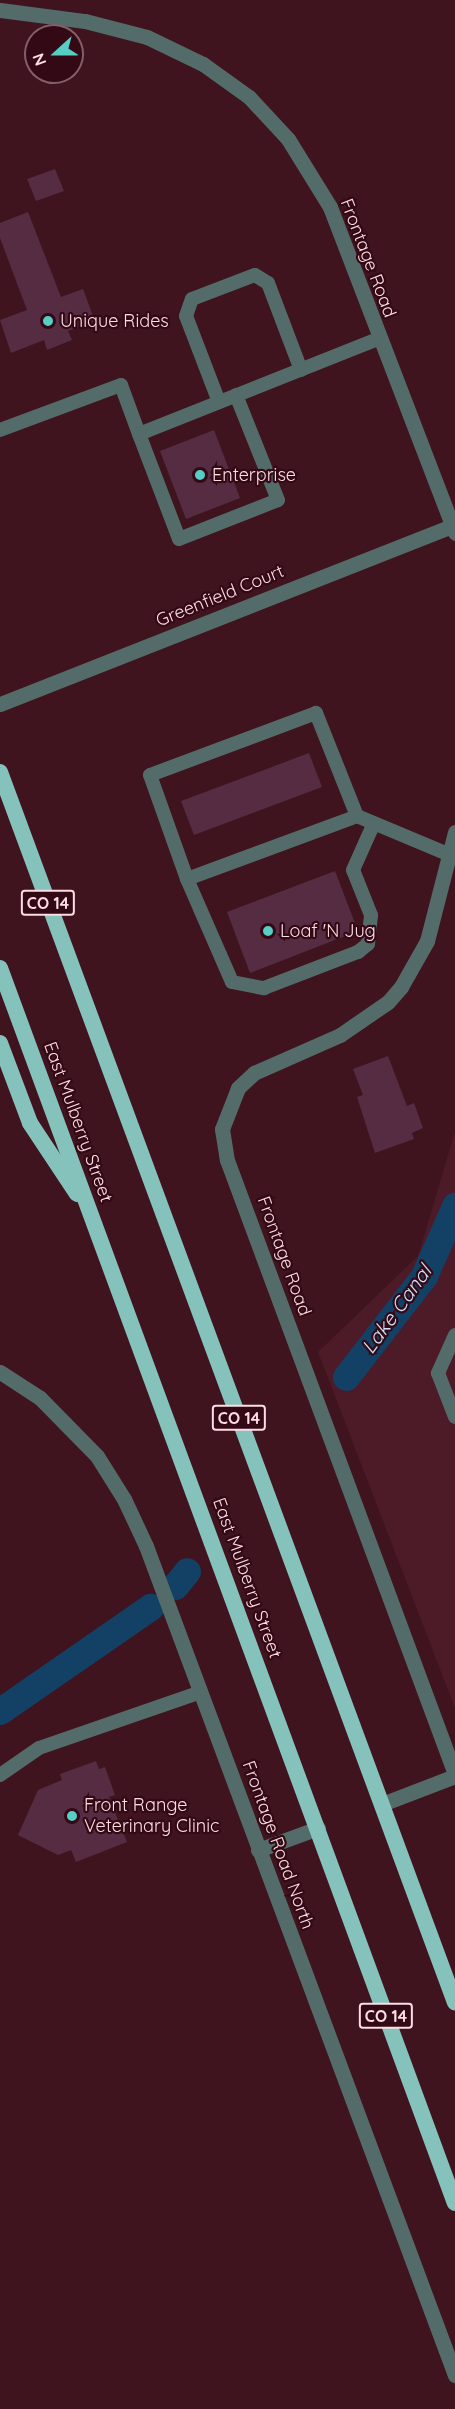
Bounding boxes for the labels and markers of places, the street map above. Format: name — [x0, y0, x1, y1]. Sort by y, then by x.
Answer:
place label: Unique Rides — [60, 310, 169, 332]
marker: Unique Rides — [41, 314, 55, 328]
place label: Enterprise — [212, 464, 296, 486]
marker: Enterprise — [193, 468, 207, 482]
place label: Loaf 'N Jug — [280, 920, 376, 942]
marker: Loaf 'N Jug — [261, 924, 275, 938]
place label: Front Range Veterinary Clinic — [84, 1795, 219, 1838]
marker: Front Range Veterinary Clinic — [65, 1809, 79, 1823]

